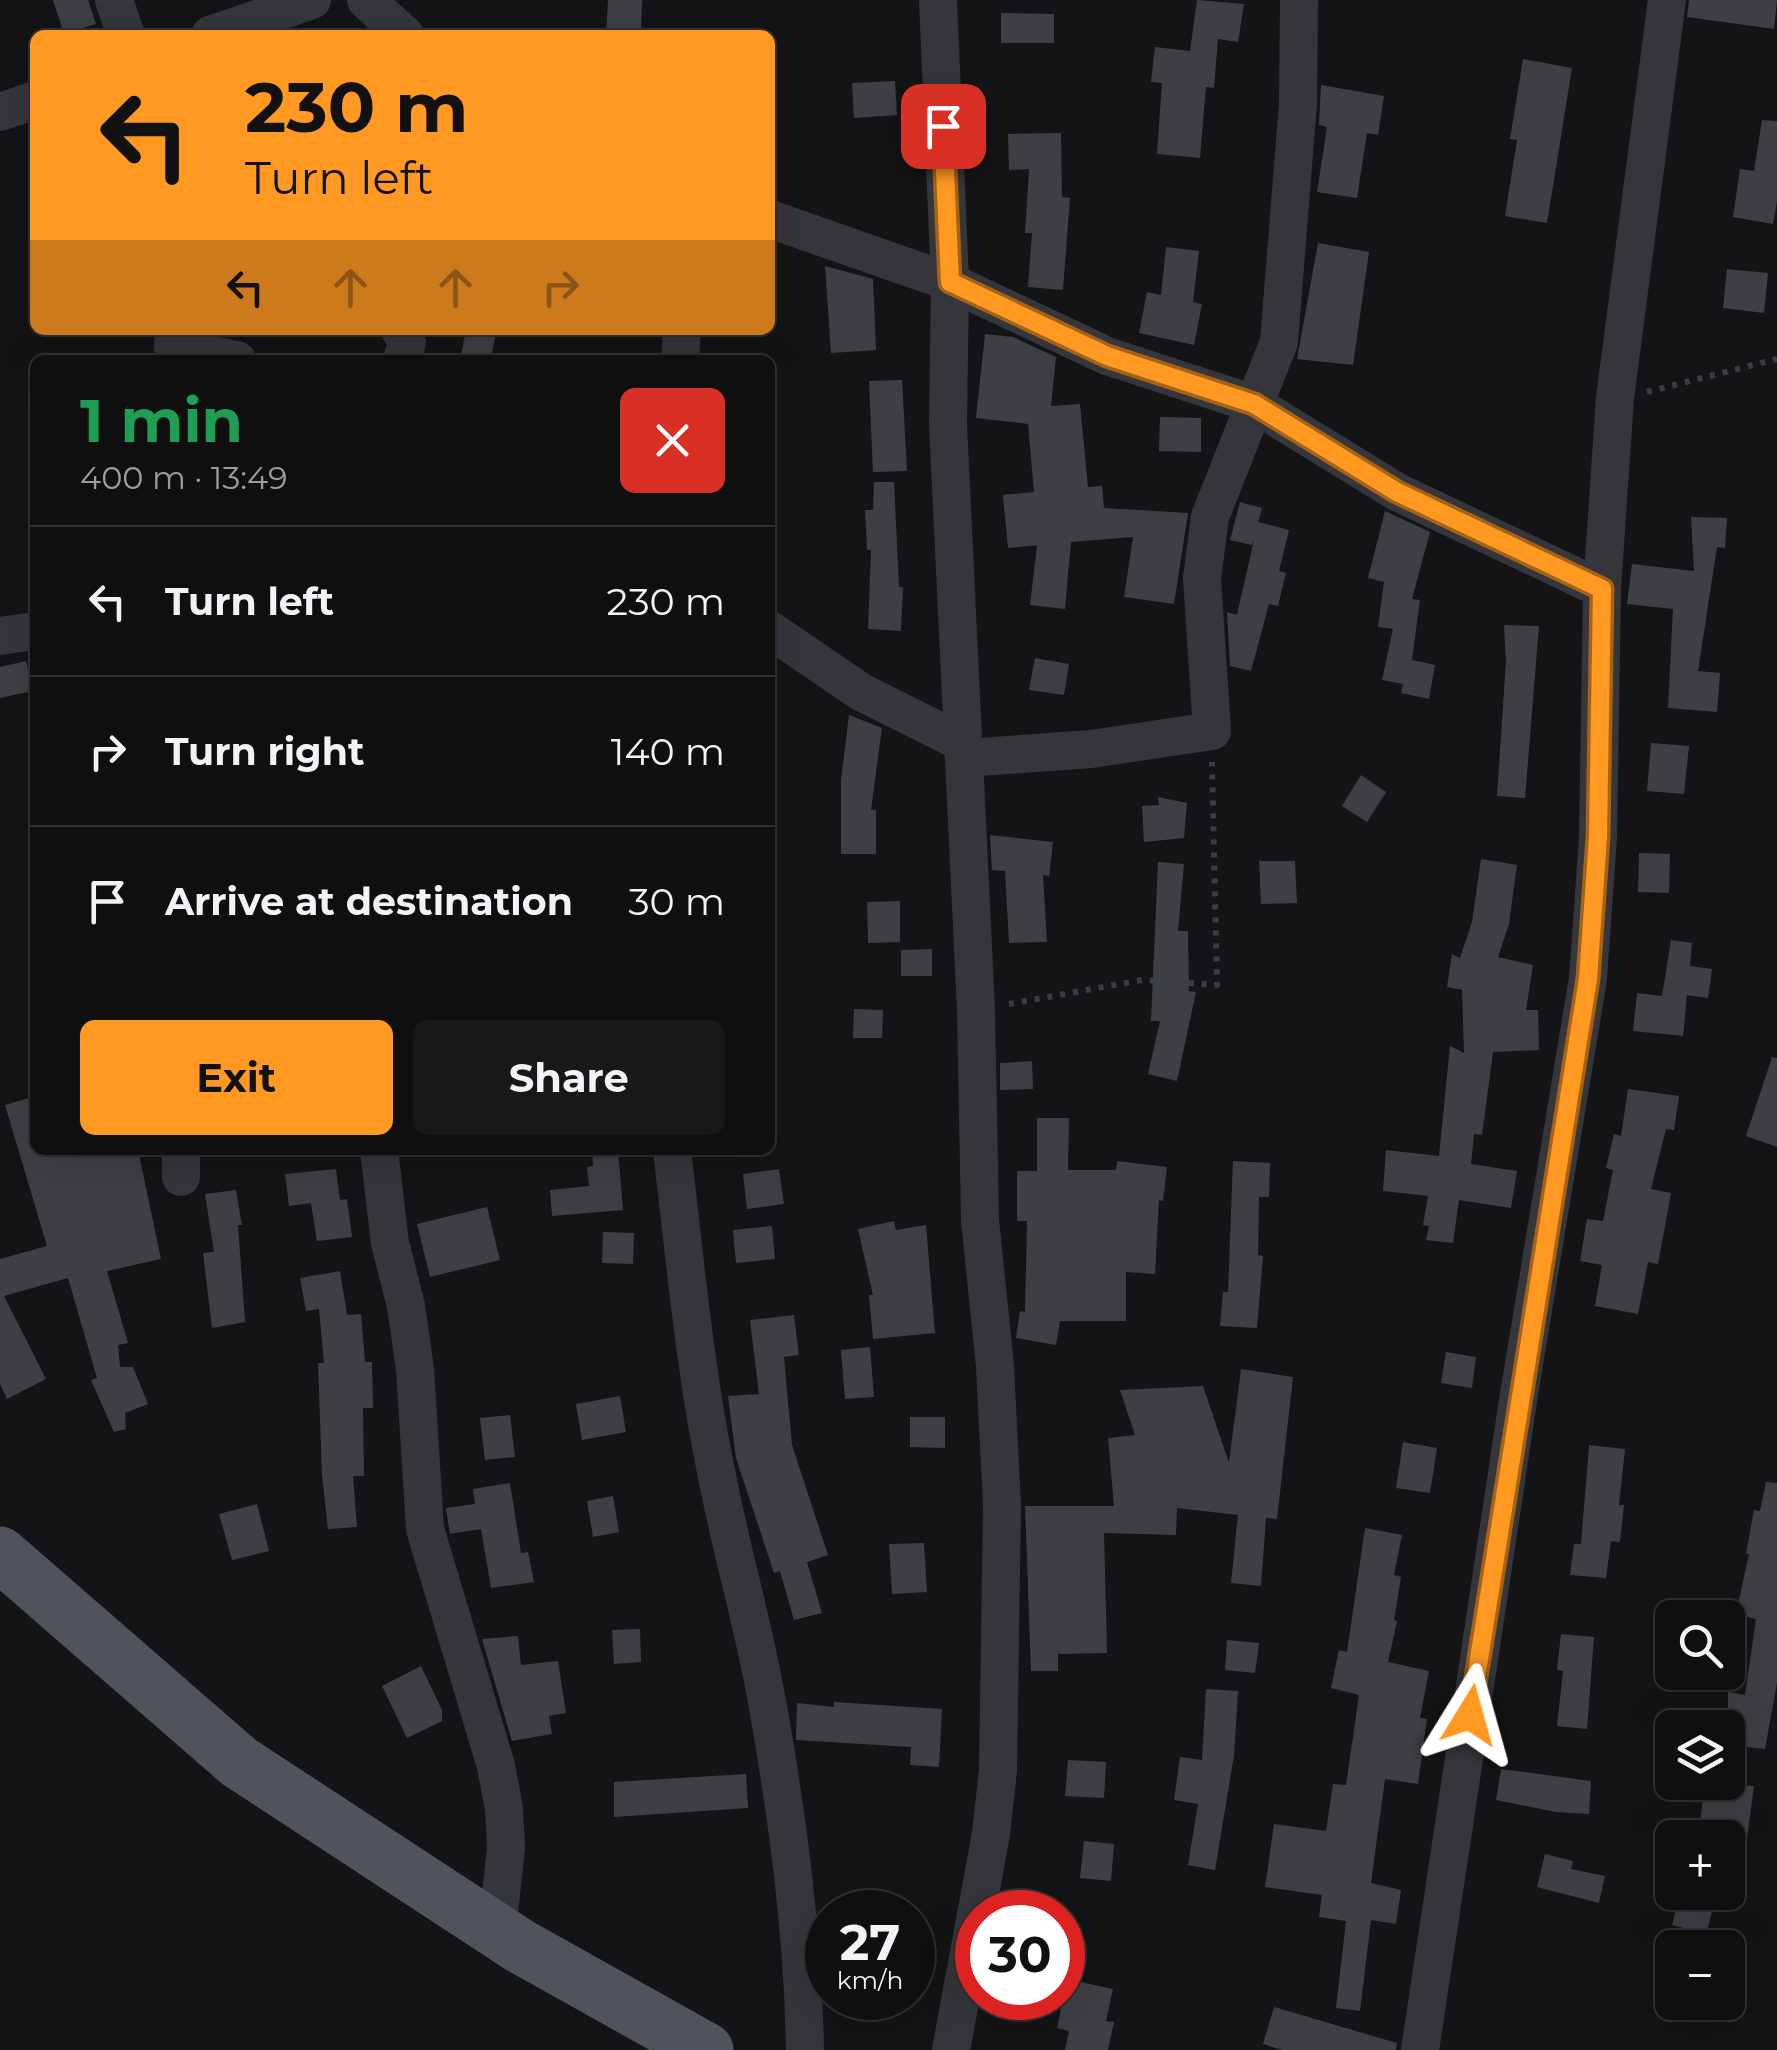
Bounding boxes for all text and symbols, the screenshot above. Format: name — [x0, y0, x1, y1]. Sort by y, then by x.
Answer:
text: 230 m — [245, 64, 469, 150]
icon: left — [80, 70, 210, 200]
pin — [901, 84, 986, 169]
icon: arrive — [916, 99, 971, 154]
text: Turn left — [245, 150, 433, 205]
icon: left — [218, 260, 273, 315]
icon: ahead — [323, 260, 378, 315]
icon: ahead — [428, 260, 483, 315]
icon: right — [533, 260, 588, 315]
text: 1 min — [80, 384, 243, 457]
button: close — [620, 388, 725, 493]
text: 400 m · 13:49 — [80, 458, 287, 497]
icon: left — [80, 574, 135, 629]
text: Turn left — [165, 578, 334, 625]
text: 230 m — [607, 578, 725, 625]
icon: right — [80, 724, 135, 779]
text: Turn right — [165, 728, 364, 775]
text: 140 m — [611, 728, 725, 775]
icon: arrive — [80, 874, 135, 929]
text: Arrive at destination — [165, 878, 573, 925]
text: 30 m — [628, 878, 725, 925]
button: Exit — [80, 1020, 393, 1135]
button: Share — [413, 1020, 725, 1135]
map controls — [1655, 1600, 1745, 2020]
button: search — [1655, 1600, 1745, 1690]
position arrow — [1418, 1663, 1522, 1767]
button: layers — [1655, 1710, 1745, 1800]
button: + — [1655, 1820, 1745, 1910]
speed limit sign: 30 — [955, 1890, 1085, 2020]
text: 27 — [840, 1912, 900, 1973]
button: − — [1655, 1930, 1745, 2020]
text: km/h — [837, 1965, 903, 1995]

